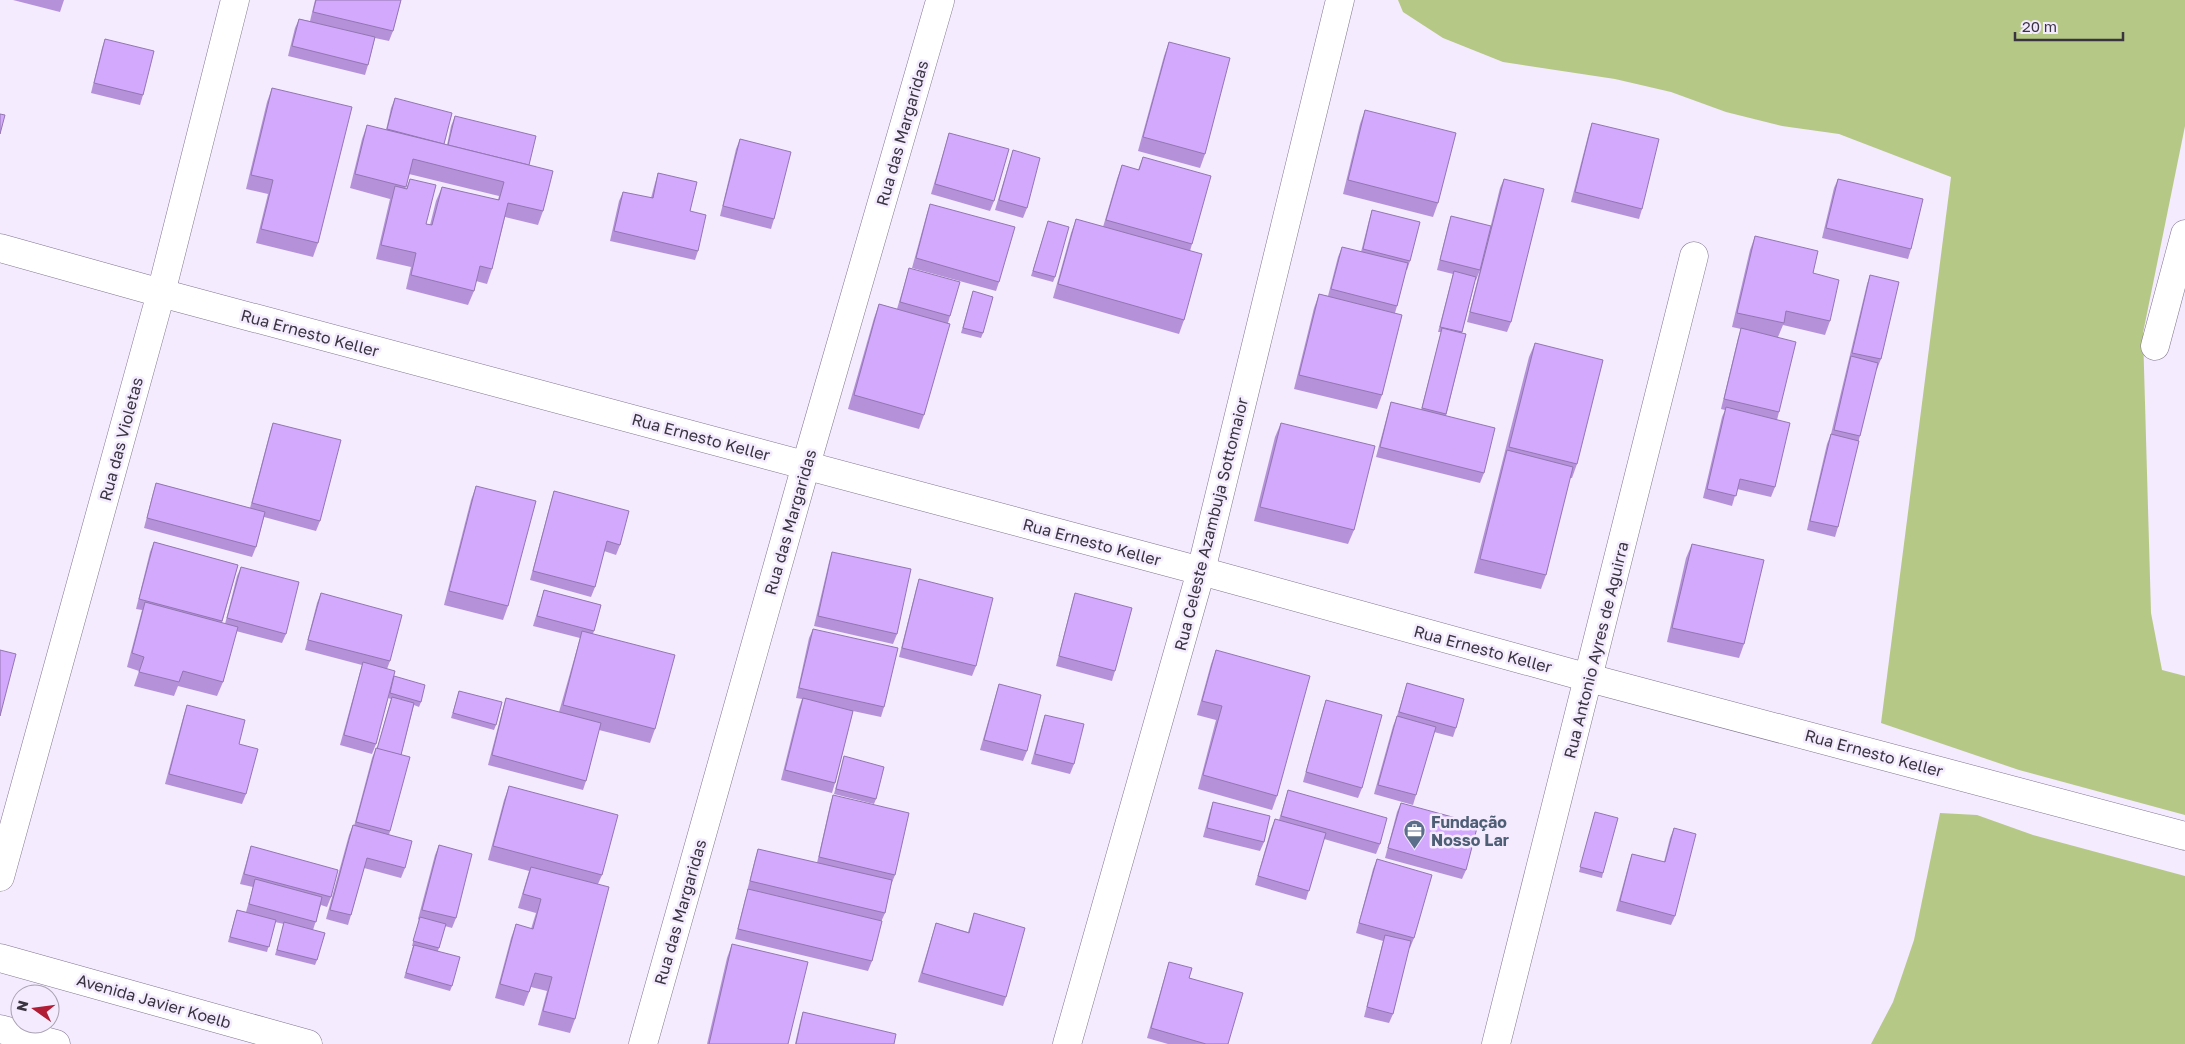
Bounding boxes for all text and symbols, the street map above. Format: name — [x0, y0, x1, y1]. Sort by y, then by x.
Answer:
scale bar — [2015, 10, 2122, 42]
text: 20 m — [2022, 17, 2057, 35]
street label: Rua das Margaridas — [872, 58, 932, 208]
street label: Rua Ernesto Keller — [239, 305, 381, 361]
street label: Rua das Violetas — [95, 375, 147, 503]
street label: Rua Celeste Azambuja Sottomaior — [1170, 395, 1252, 653]
street label: Rua Ernesto Keller — [630, 409, 772, 465]
street label: Rua das Margaridas — [760, 447, 820, 597]
street label: Rua Ernesto Keller — [1021, 514, 1163, 570]
street label: Rua Antonio Ayres de Aguirra — [1559, 539, 1633, 761]
street label: Rua Ernesto Keller — [1412, 621, 1554, 677]
street label: Rua Ernesto Keller — [1803, 725, 1945, 781]
place label: Fundação Nosso Lar — [1431, 812, 1509, 850]
office icon: Fundação Nosso Lar — [1403, 819, 1427, 850]
street label: Rua das Margaridas — [650, 837, 710, 987]
street label: Avenida Javier Koelb — [75, 969, 234, 1033]
north arrow — [10, 984, 60, 1034]
text: N — [12, 999, 31, 1013]

